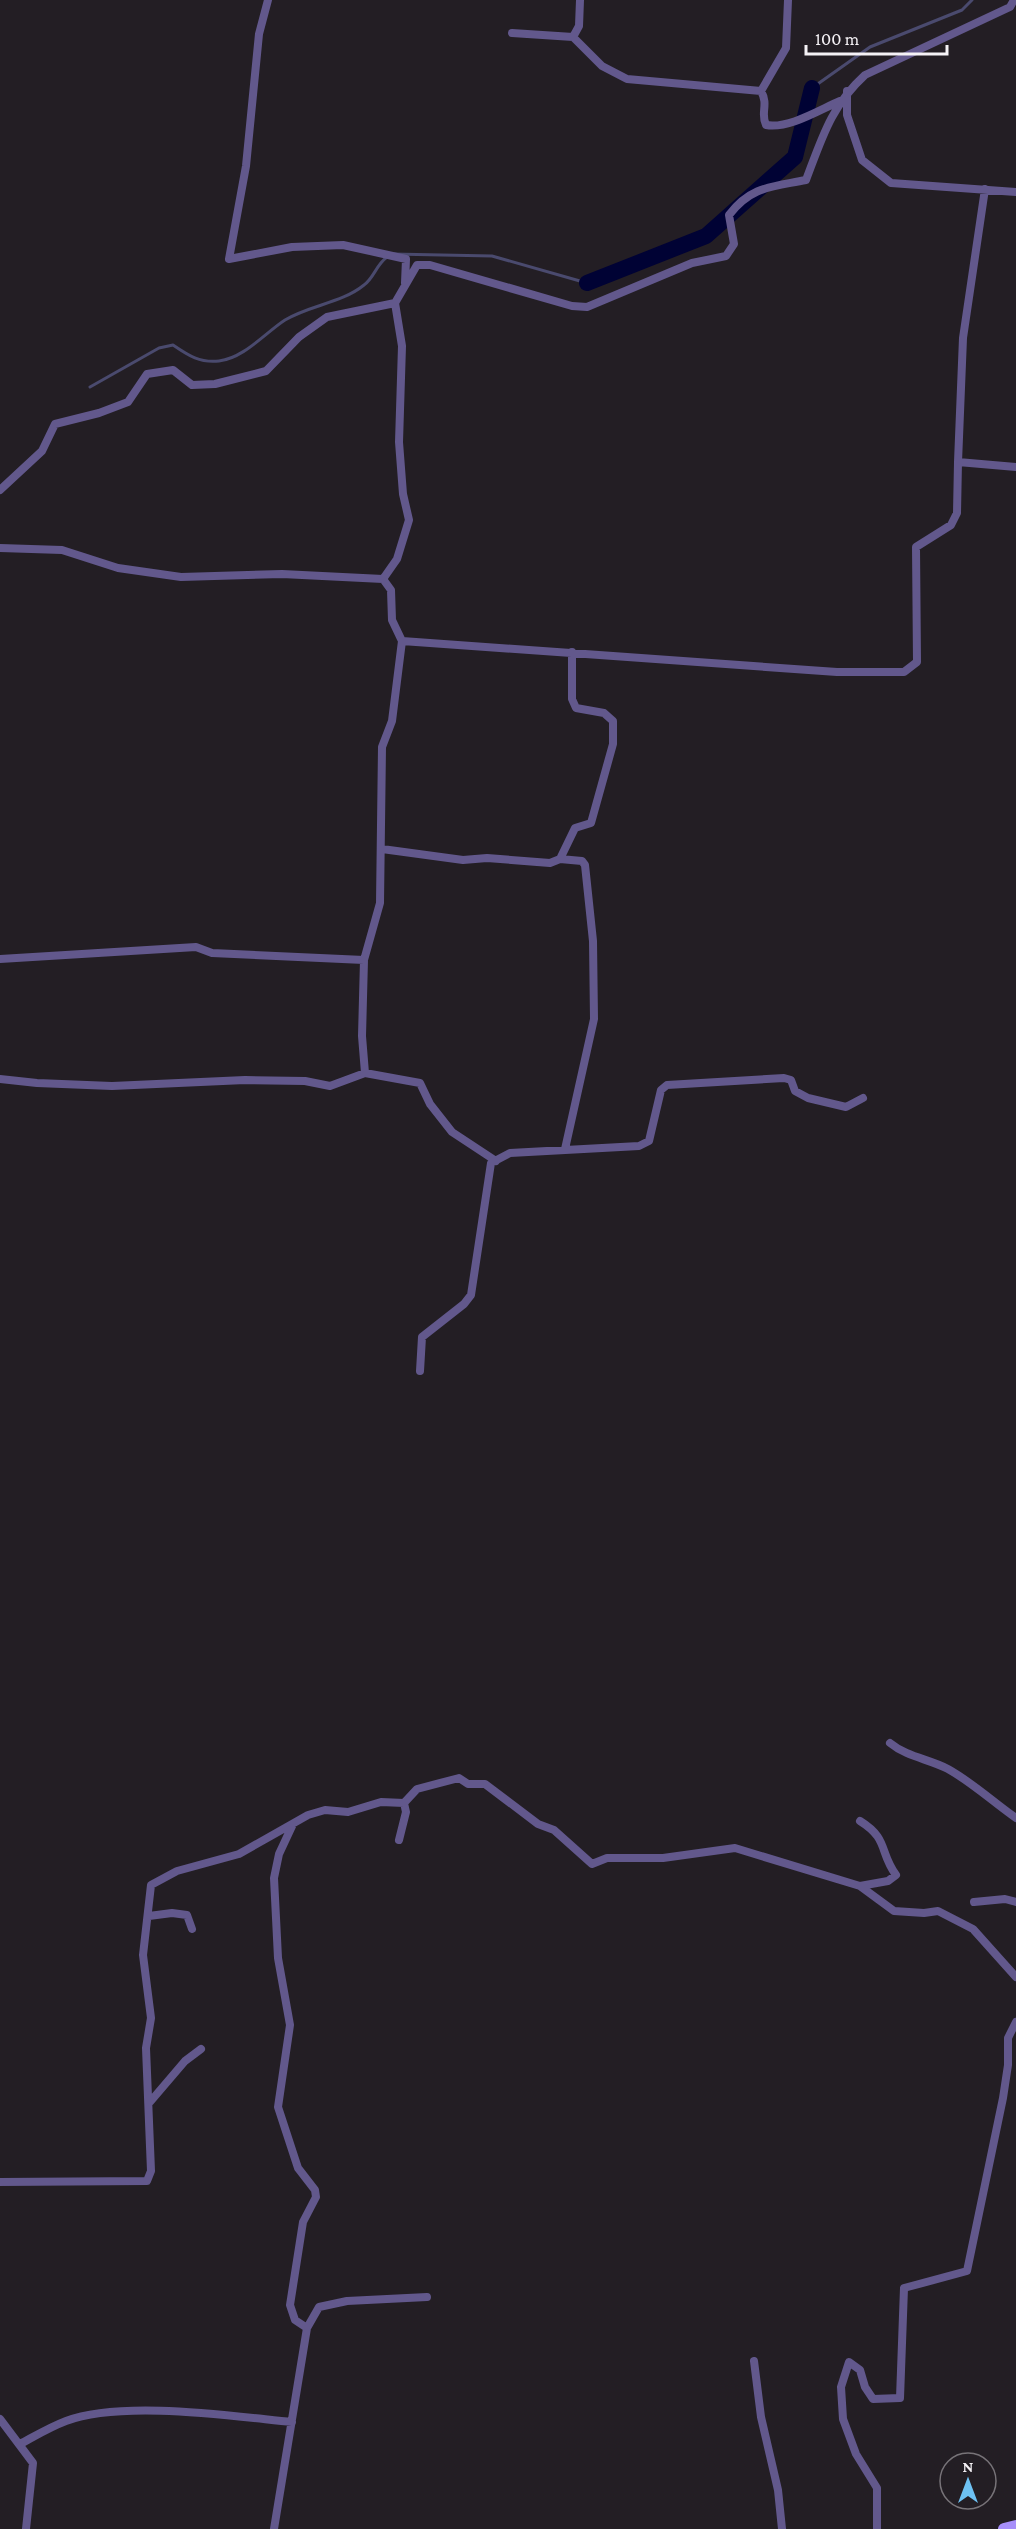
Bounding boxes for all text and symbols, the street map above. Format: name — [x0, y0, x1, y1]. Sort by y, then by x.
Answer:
scale bar — [806, 18, 947, 56]
text: 100 m — [815, 29, 860, 49]
north arrow — [938, 2451, 998, 2511]
text: N — [963, 2458, 974, 2475]

